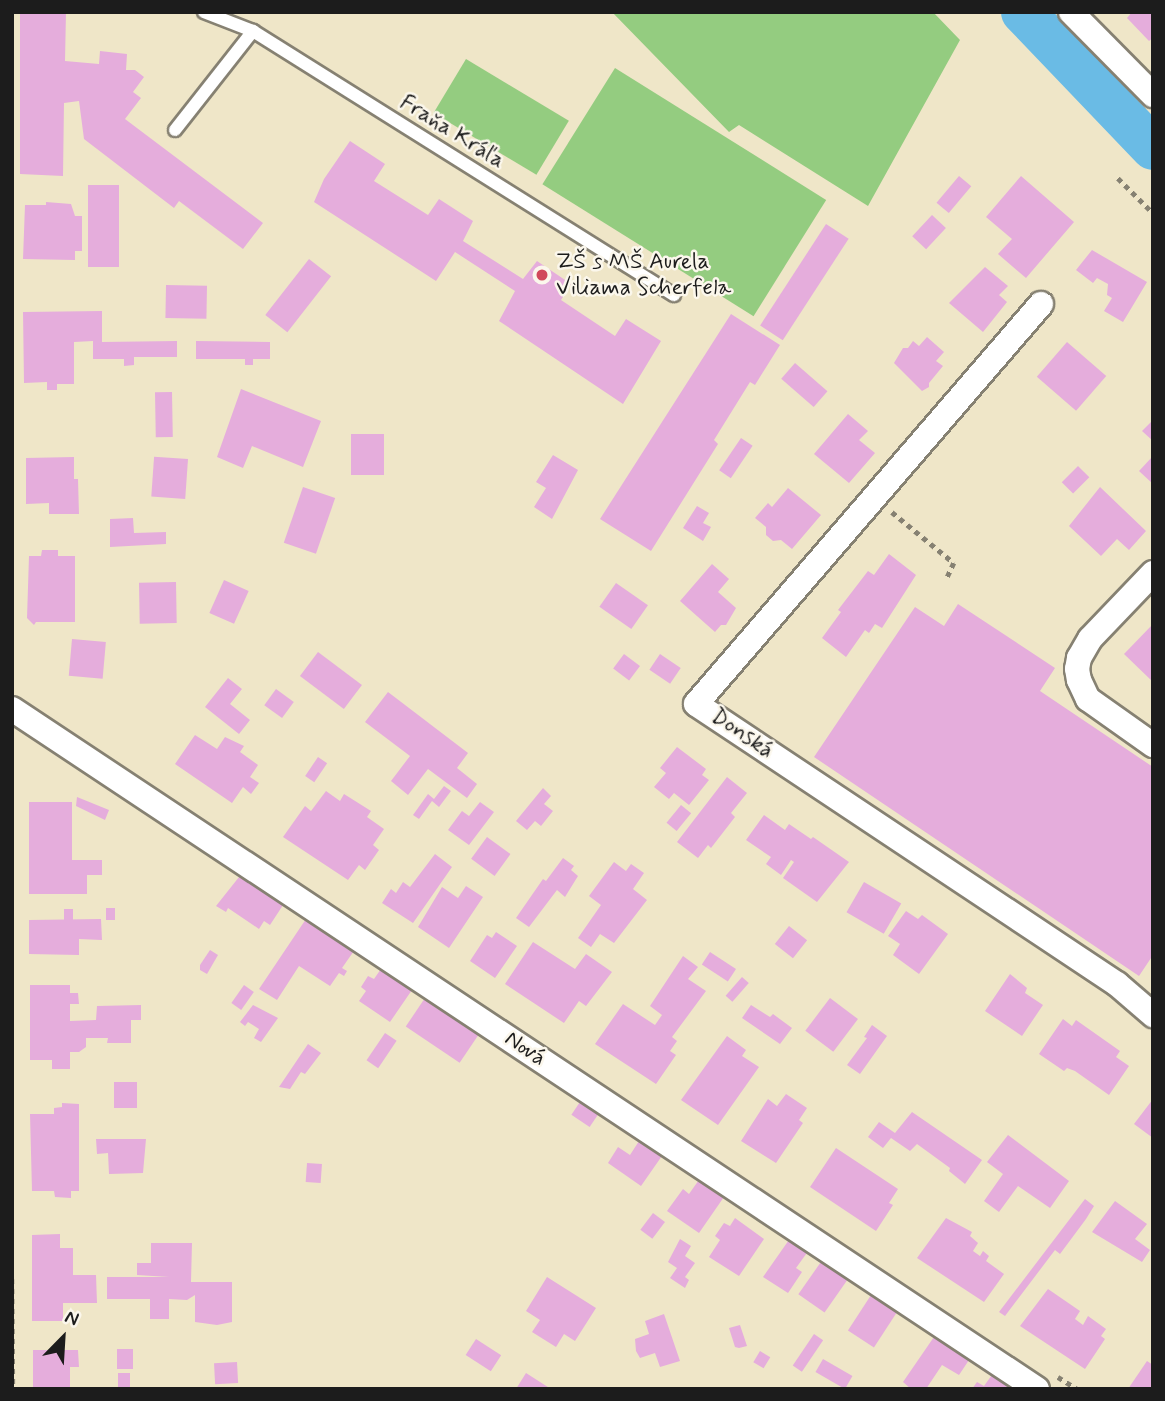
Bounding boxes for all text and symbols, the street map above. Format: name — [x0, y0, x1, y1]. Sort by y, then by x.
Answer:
street label: Fraňa Kráľa — [394, 89, 510, 175]
place label: ZŠ s MŠ Aurela Viliama Scherfela — [556, 248, 732, 302]
marker: ZŠ s MŠ Aurela Viliama Scherfela — [534, 267, 550, 283]
street label: Donská — [705, 703, 779, 765]
street label: Nová — [499, 1025, 551, 1073]
north arrow — [28, 1303, 98, 1373]
text: N — [61, 1304, 83, 1332]

